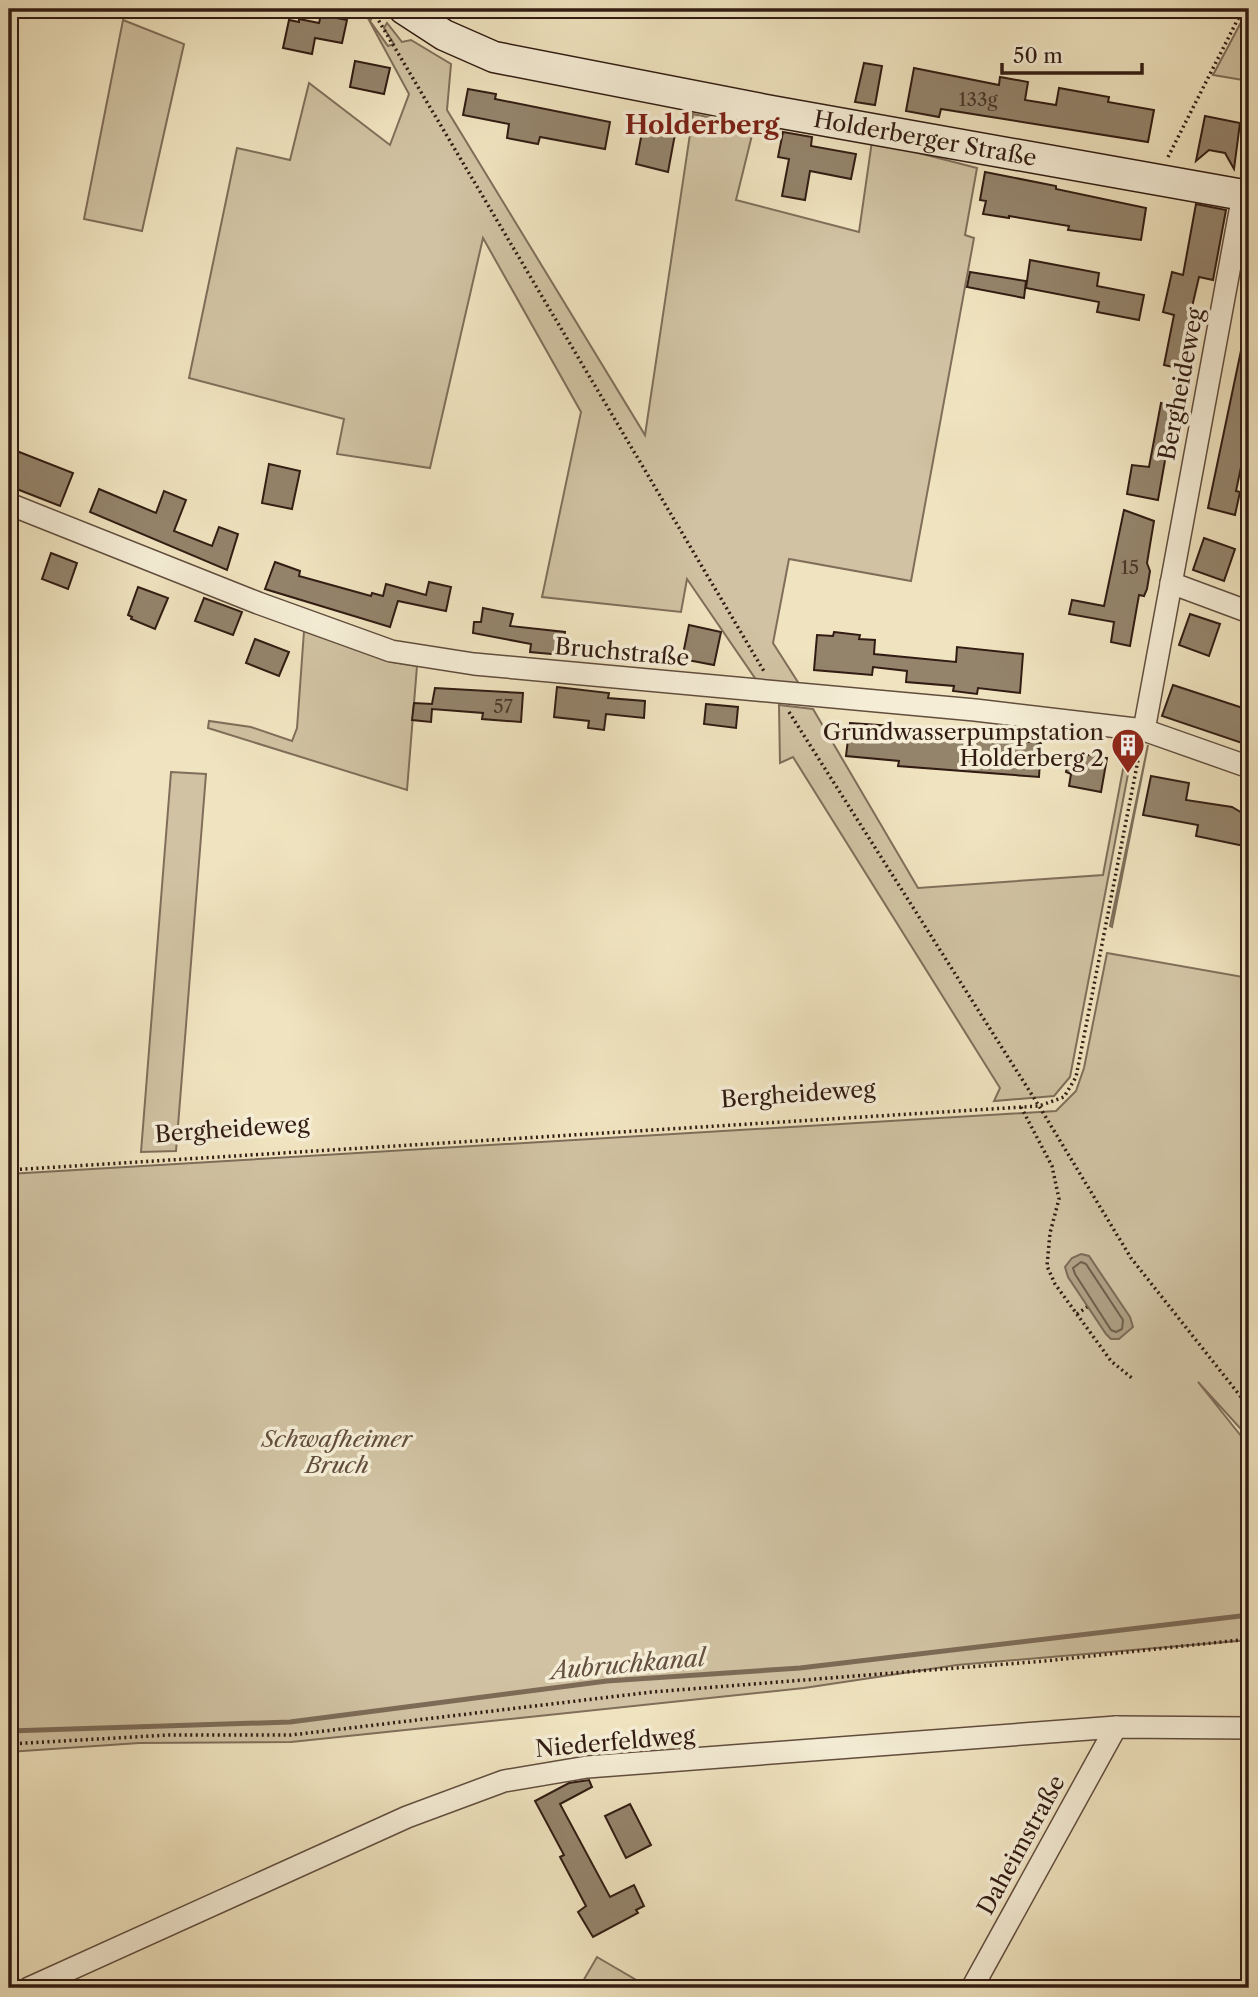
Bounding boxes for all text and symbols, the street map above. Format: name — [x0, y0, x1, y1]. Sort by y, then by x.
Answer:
scale bar — [1002, 32, 1142, 76]
text: 50 m — [1013, 43, 1063, 68]
house number: 133g — [959, 88, 998, 111]
street label: Holderberger Straße — [811, 105, 1039, 172]
district label: Holderberg — [625, 109, 780, 141]
street label: Bergheideweg — [1152, 304, 1210, 463]
house number: 15 — [1121, 556, 1139, 579]
street label: Bruchstraße — [554, 632, 690, 672]
house number: 57 — [493, 695, 513, 718]
place label: Grundwasserpumpstation Holderberg 2 — [823, 718, 1104, 772]
building icon: Grundwasserpumpstation Holderberg 2 — [1109, 726, 1147, 775]
street label: Bergheideweg — [720, 1075, 877, 1113]
street label: Bergheideweg — [154, 1110, 311, 1148]
park label: Schwafheimer Bruch — [260, 1425, 413, 1479]
water label: Aubruchkanal — [545, 1643, 709, 1686]
street label: Niederfeldweg — [534, 1721, 697, 1763]
street label: Daheimstraße — [971, 1770, 1071, 1920]

